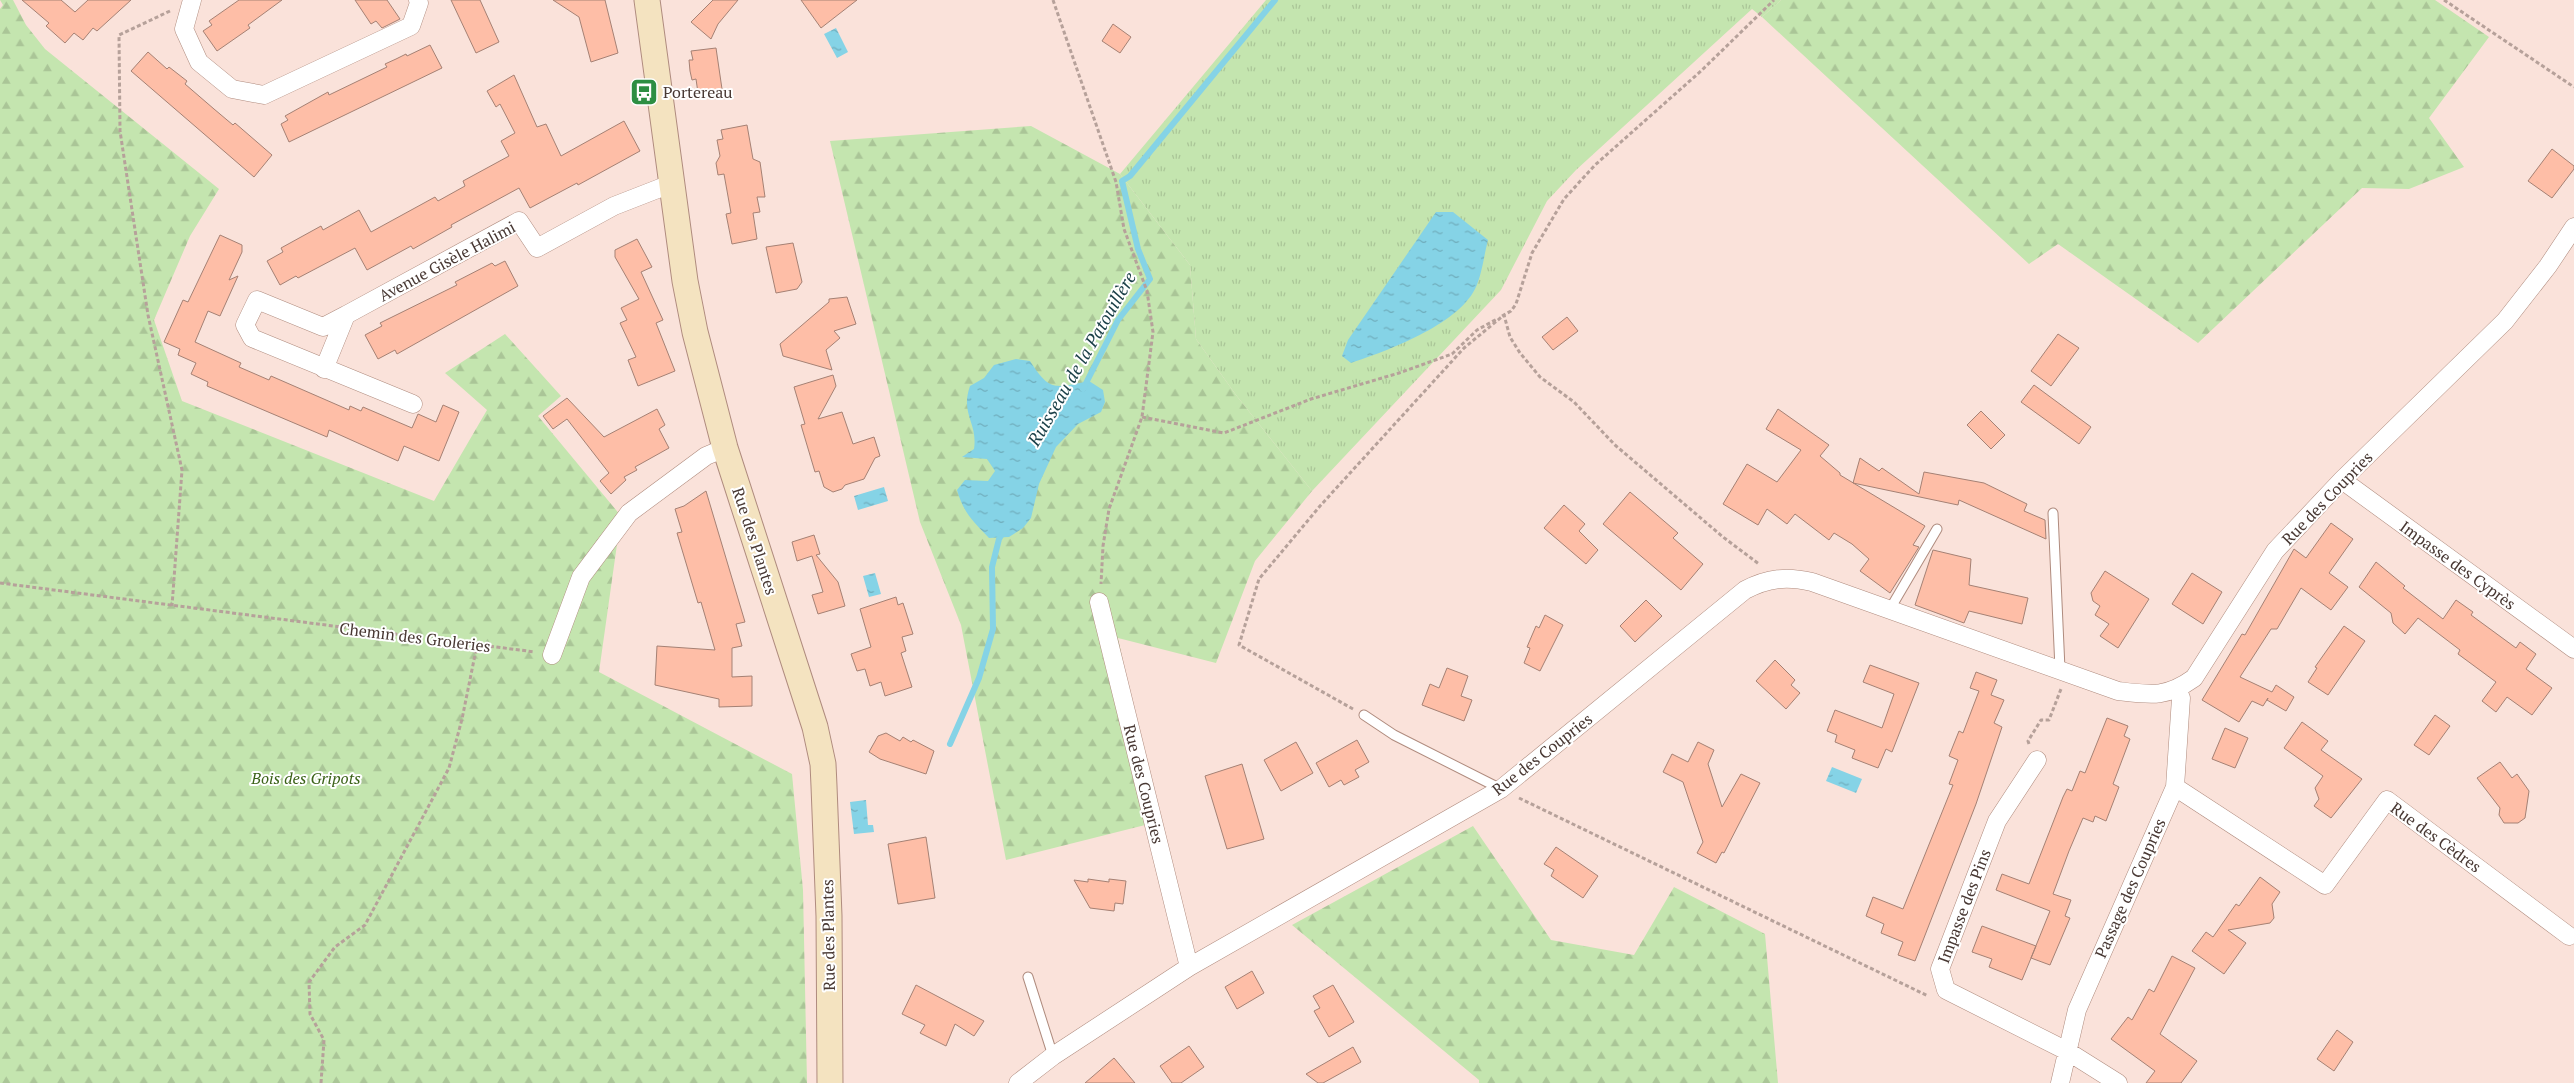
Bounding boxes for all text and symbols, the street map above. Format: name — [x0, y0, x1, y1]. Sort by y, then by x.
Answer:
bus stop icon: Portereau — [629, 77, 659, 107]
place label: Portereau — [663, 81, 733, 103]
street label: Avenue Gisèle Halimi — [375, 216, 519, 306]
water label: Ruisseau de la Patouillère — [1021, 267, 1141, 451]
street label: Rue des Coupries — [2277, 446, 2377, 550]
street label: Rue des Plantes — [727, 484, 783, 598]
street label: Impasse des Cyprès — [2396, 515, 2520, 615]
street label: Chemin des Groleries — [338, 617, 492, 657]
street label: Rue des Coupries — [1487, 708, 1597, 800]
street label: Rue des Coupries — [1119, 722, 1169, 846]
park label: Bois des Gripots — [250, 767, 361, 789]
street label: Rue des Cèdres — [2386, 797, 2486, 877]
street label: Passage des Coupries — [2089, 815, 2171, 961]
street label: Impasse des Pins — [1932, 846, 1996, 966]
street label: Rue des Plantes — [816, 879, 840, 991]

